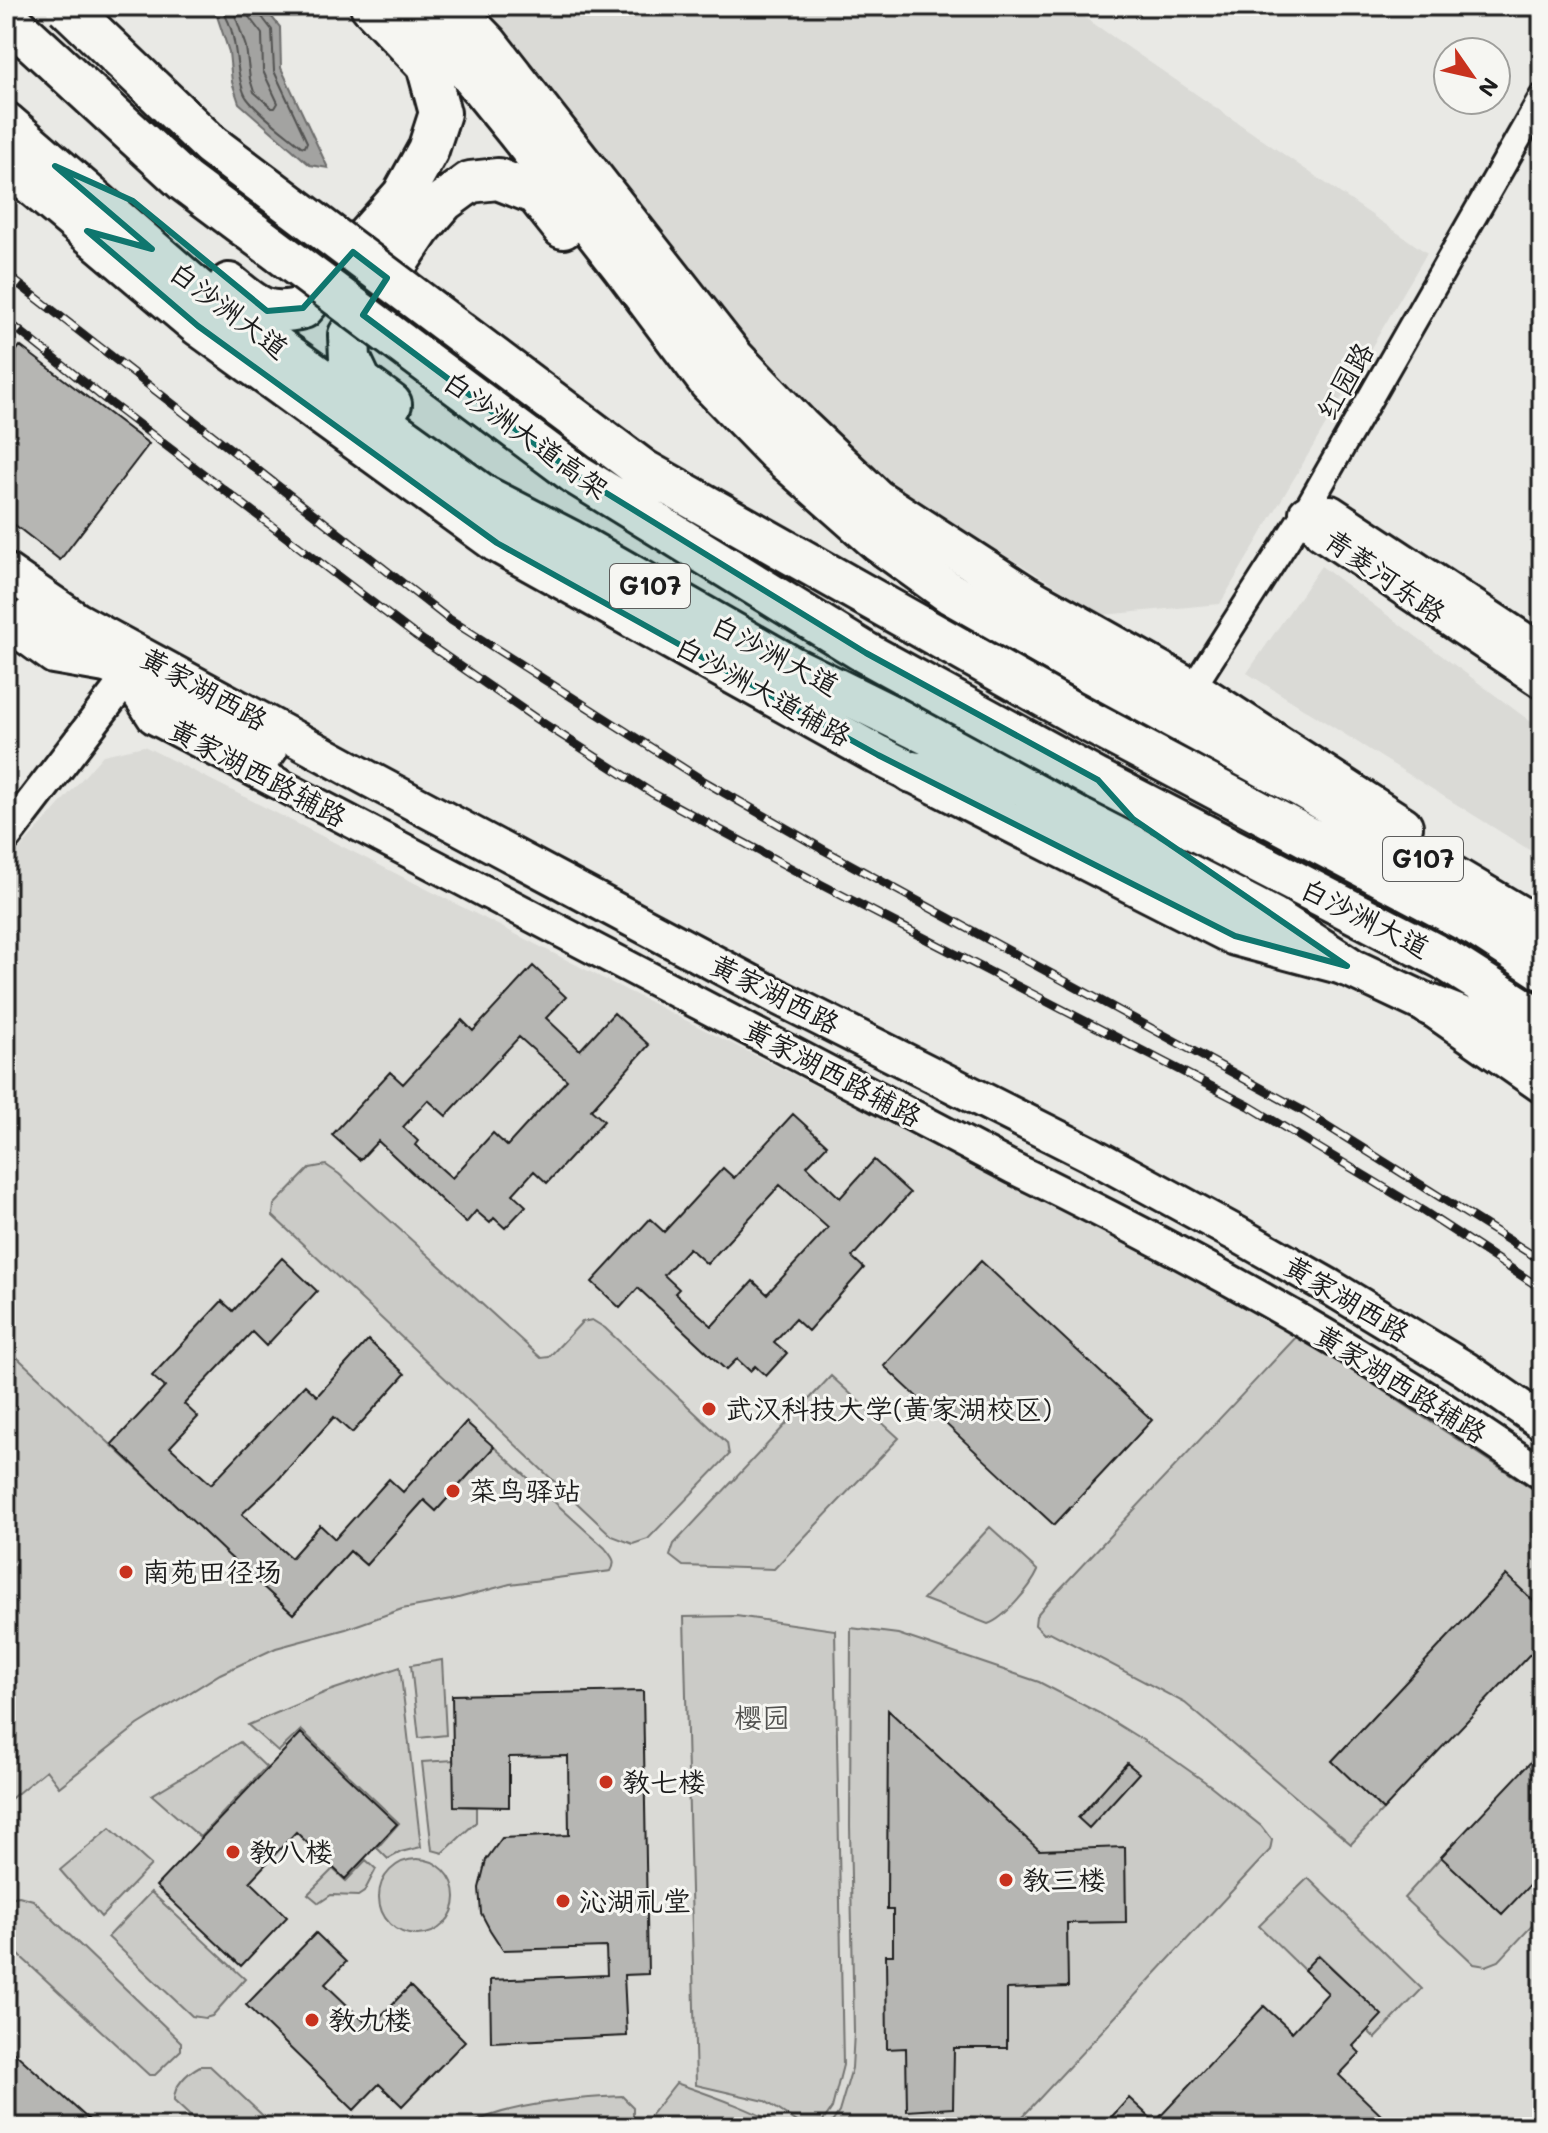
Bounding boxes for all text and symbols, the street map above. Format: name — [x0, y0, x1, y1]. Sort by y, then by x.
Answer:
north arrow — [1432, 36, 1512, 116]
text: N — [1472, 72, 1506, 102]
street label: 白沙洲大道 — [163, 253, 296, 366]
street label: 红园路 — [1308, 335, 1381, 426]
street label: 白沙洲大道高架 — [437, 362, 616, 506]
street label: 青菱河东路 — [1318, 520, 1453, 630]
road number: G107 — [610, 564, 690, 608]
street label: 白沙洲大道 — [705, 605, 846, 703]
street label: 白沙洲大道辅路 — [669, 627, 858, 753]
street label: 黄家湖西路 — [135, 638, 274, 738]
street label: 黄家湖西路辅路 — [163, 710, 353, 834]
road number: G107 — [1383, 837, 1463, 881]
street label: 白沙洲大道 — [1295, 869, 1436, 965]
street label: 黄家湖西路 — [705, 945, 846, 1041]
street label: 黄家湖西路辅路 — [738, 1010, 928, 1134]
street label: 黄家湖西路 — [1278, 1247, 1417, 1350]
street label: 黄家湖西路辅路 — [1309, 1316, 1494, 1450]
place label: 武汉科技大学(黄家湖校区) — [725, 1390, 1052, 1426]
marker: 武汉科技大学(黄家湖校区) — [700, 1400, 718, 1418]
place label: 菜鸟驿站 — [469, 1472, 581, 1508]
marker: 菜鸟驿站 — [444, 1482, 462, 1500]
place label: 南苑田径场 — [142, 1553, 282, 1589]
marker: 南苑田径场 — [117, 1563, 135, 1581]
park label: 樱园 — [734, 1699, 790, 1735]
place label: 教七楼 — [622, 1763, 706, 1799]
marker: 教七楼 — [597, 1773, 615, 1791]
place label: 教八楼 — [249, 1833, 333, 1869]
marker: 教八楼 — [224, 1843, 242, 1861]
place label: 教三楼 — [1022, 1861, 1106, 1897]
marker: 教三楼 — [997, 1871, 1015, 1889]
place label: 沁湖礼堂 — [579, 1882, 691, 1918]
marker: 沁湖礼堂 — [554, 1892, 572, 1910]
place label: 教九楼 — [328, 2001, 412, 2037]
marker: 教九楼 — [303, 2011, 321, 2029]

